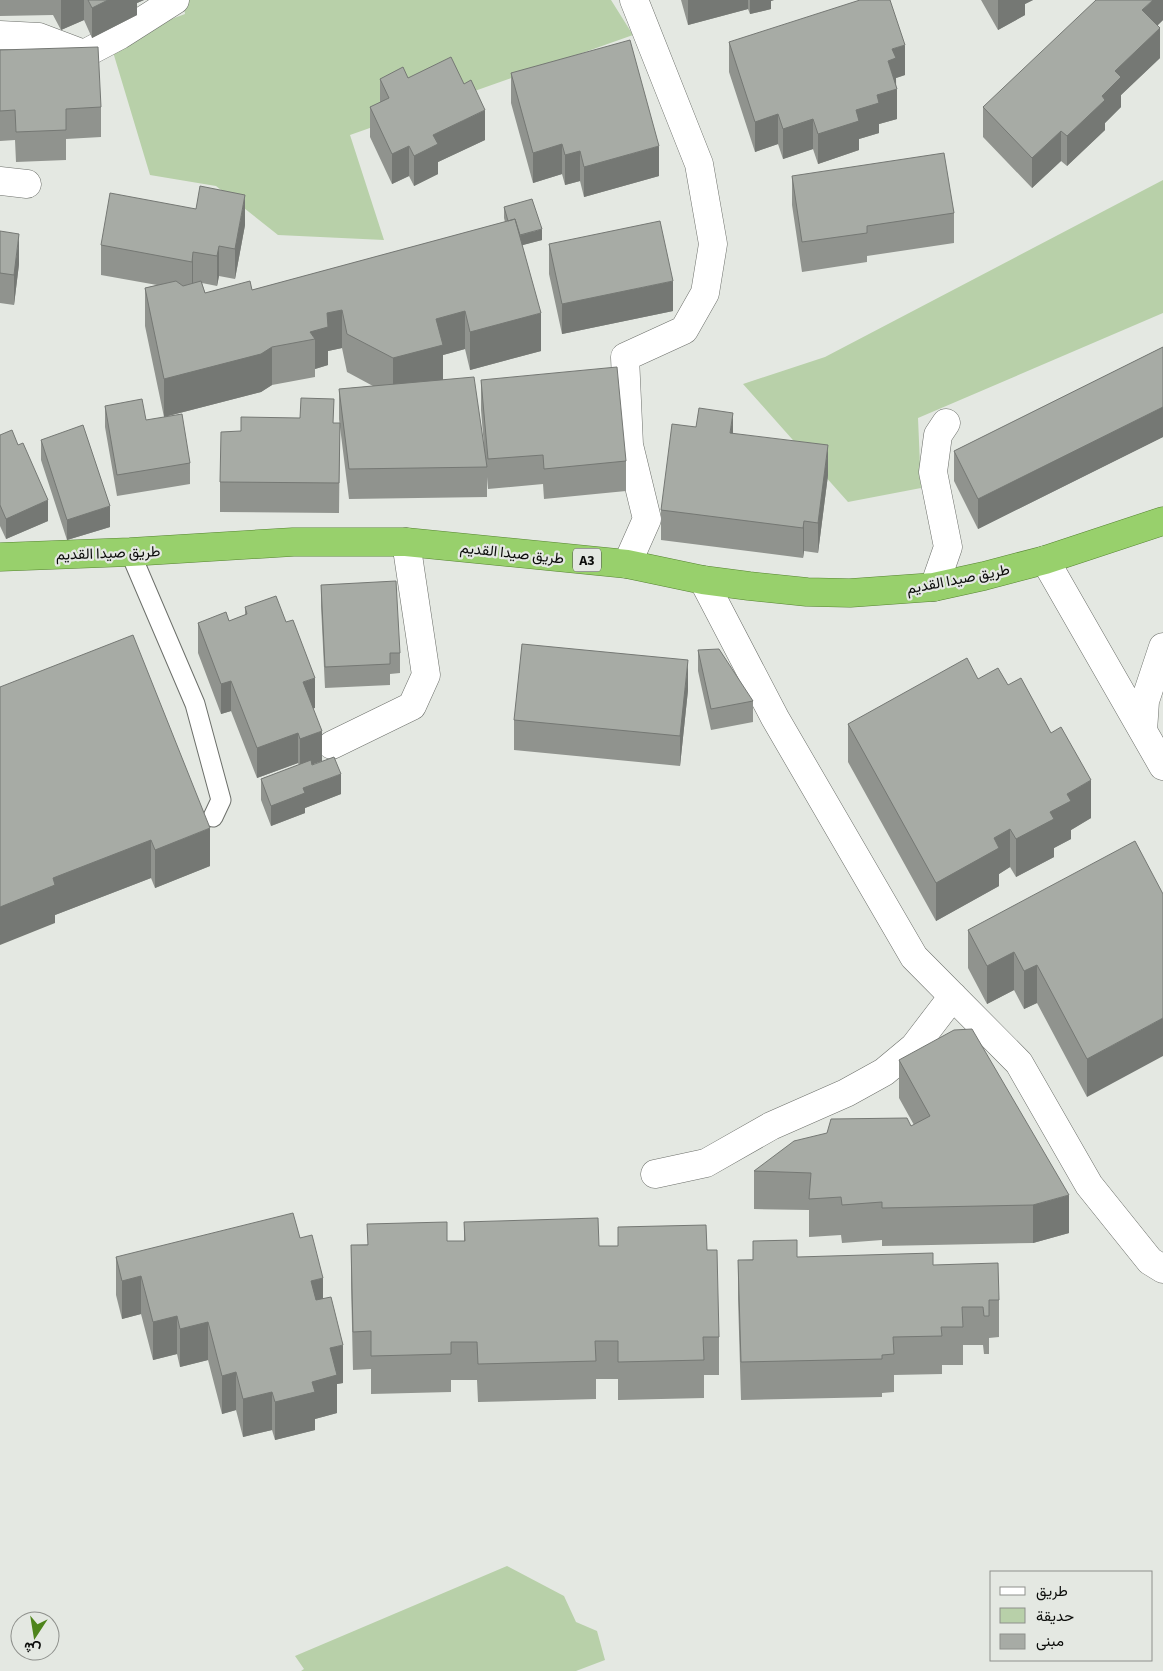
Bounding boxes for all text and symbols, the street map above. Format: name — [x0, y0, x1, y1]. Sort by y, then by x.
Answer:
street label: طريق صيدا القديم — [459, 538, 565, 569]
street label: طريق صيدا القديم — [55, 541, 161, 566]
road number: A3 — [573, 548, 601, 572]
street label: طريق صيدا القديم — [905, 559, 1012, 600]
legend — [990, 1571, 1153, 1661]
text: طريق — [1036, 1581, 1068, 1602]
text: حديقة — [1036, 1606, 1074, 1627]
north arrow — [10, 1611, 60, 1661]
text: مبنى — [1036, 1631, 1064, 1652]
text: ش — [22, 1636, 43, 1659]

